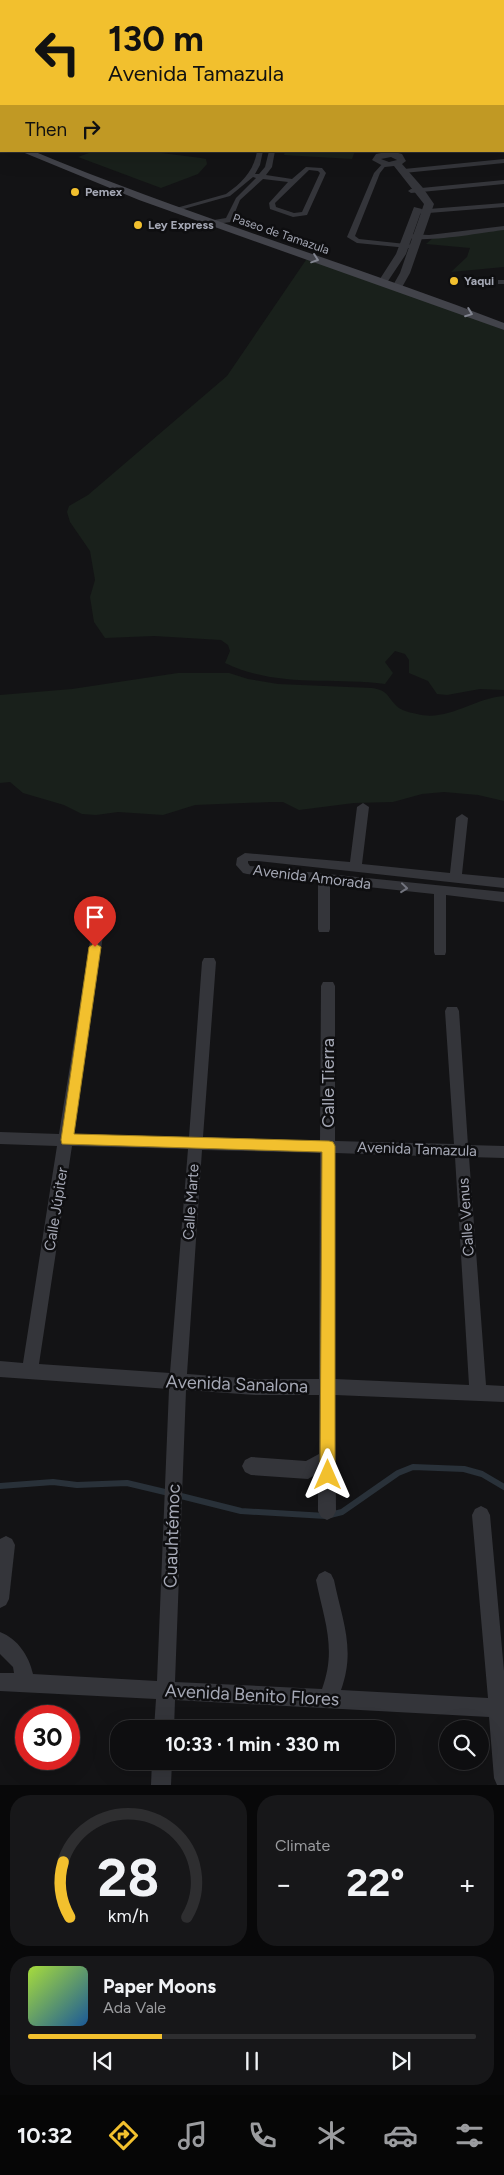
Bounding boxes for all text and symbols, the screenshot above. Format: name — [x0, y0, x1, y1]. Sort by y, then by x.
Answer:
text: 130 m — [108, 18, 204, 60]
icon: left — [25, 20, 90, 85]
text: Avenida Tamazula — [108, 60, 284, 87]
icon: right — [77, 115, 105, 143]
text: Then — [25, 118, 67, 141]
place label: Pemex — [85, 185, 123, 199]
marker: Pemex — [69, 186, 81, 198]
street label: Paseo de Tamazula — [231, 211, 331, 257]
place label: Ley Express — [148, 218, 214, 232]
marker: Ley Express — [132, 219, 144, 231]
one-way arrow — [311, 253, 319, 263]
place label: Yaqui — [464, 274, 494, 288]
marker: Yaqui — [448, 275, 460, 287]
one-way arrow — [464, 308, 472, 318]
street label: Avenida Amorada — [252, 861, 372, 893]
one-way arrow — [400, 882, 408, 893]
pin — [74, 896, 116, 947]
icon: arrive — [81, 903, 109, 931]
street label: Calle Tierra — [317, 1038, 339, 1128]
street label: Avenida Tamazula — [357, 1138, 477, 1160]
street label: Calle Marte — [179, 1163, 203, 1241]
street label: Calle Júpiter — [41, 1166, 71, 1252]
street label: Calle Venus — [454, 1177, 478, 1257]
street label: Avenida Sanalona — [165, 1371, 309, 1397]
position arrow — [301, 1448, 353, 1500]
street label: Cuauhtémoc — [159, 1483, 185, 1589]
street label: Avenida Benito Flores — [164, 1679, 340, 1711]
speed limit sign: 30 — [15, 1705, 80, 1770]
map controls — [439, 1720, 489, 1770]
button: search — [439, 1720, 489, 1770]
text: 10:33 · 1 min · 330 m — [165, 1733, 340, 1756]
text: Climate — [275, 1836, 330, 1855]
text: 28 — [98, 1847, 159, 1909]
text: 22° — [346, 1860, 405, 1906]
text: − — [275, 1867, 292, 1901]
text: + — [459, 1867, 476, 1901]
text: km/h — [108, 1905, 149, 1926]
text: Paper Moons — [103, 1975, 216, 1998]
text: Ada Vale — [103, 1998, 166, 2017]
icon: previous — [89, 2047, 117, 2075]
icon: pause — [238, 2047, 266, 2075]
icon: next — [387, 2047, 415, 2075]
icon: directions — [106, 2118, 141, 2153]
icon: music — [175, 2118, 210, 2153]
icon: phone — [245, 2118, 280, 2153]
icon: climate — [314, 2118, 349, 2153]
icon: car — [383, 2118, 418, 2153]
icon: filters — [452, 2118, 487, 2153]
text: 10:32 — [17, 2122, 72, 2149]

